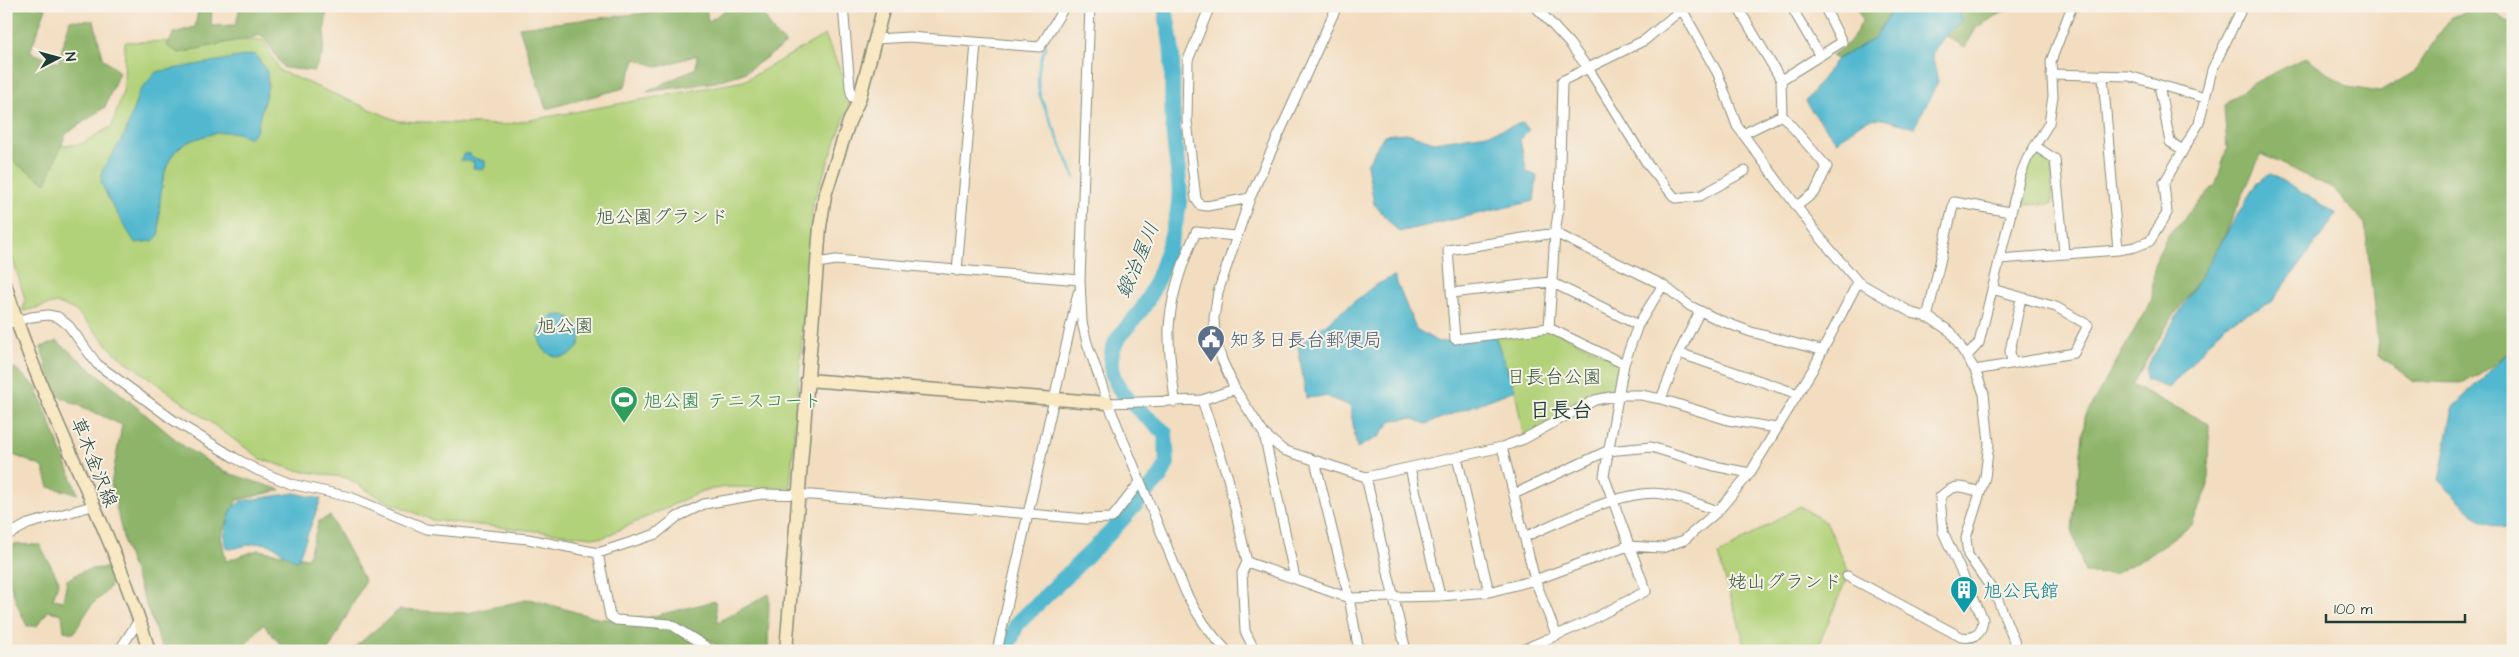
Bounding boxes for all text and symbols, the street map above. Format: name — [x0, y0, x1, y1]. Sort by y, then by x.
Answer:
north arrow — [32, 32, 82, 82]
text: N — [60, 51, 80, 62]
park label: 旭公園グランド — [595, 204, 729, 231]
water label: 鍛治屋川 — [1109, 218, 1166, 303]
park label: 旭公園 — [536, 313, 594, 340]
public building icon: 知多日長台郵便局 — [1196, 324, 1226, 363]
place label: 知多日長台郵便局 — [1230, 327, 1382, 354]
park label: 日長台公園 — [1506, 364, 1602, 391]
sports icon: 旭公園 テニスコート — [609, 385, 639, 424]
place label: 旭公園 テニスコート — [643, 388, 822, 415]
district label: 日長台 — [1530, 396, 1593, 425]
street label: 草木金沢線 — [63, 413, 124, 512]
park label: 姥山グランド — [1728, 569, 1842, 596]
building icon: 旭公民館 — [1949, 575, 1979, 614]
place label: 旭公民館 — [1983, 578, 2059, 605]
scale bar — [2326, 592, 2465, 624]
text: 100 m — [2334, 599, 2373, 620]

